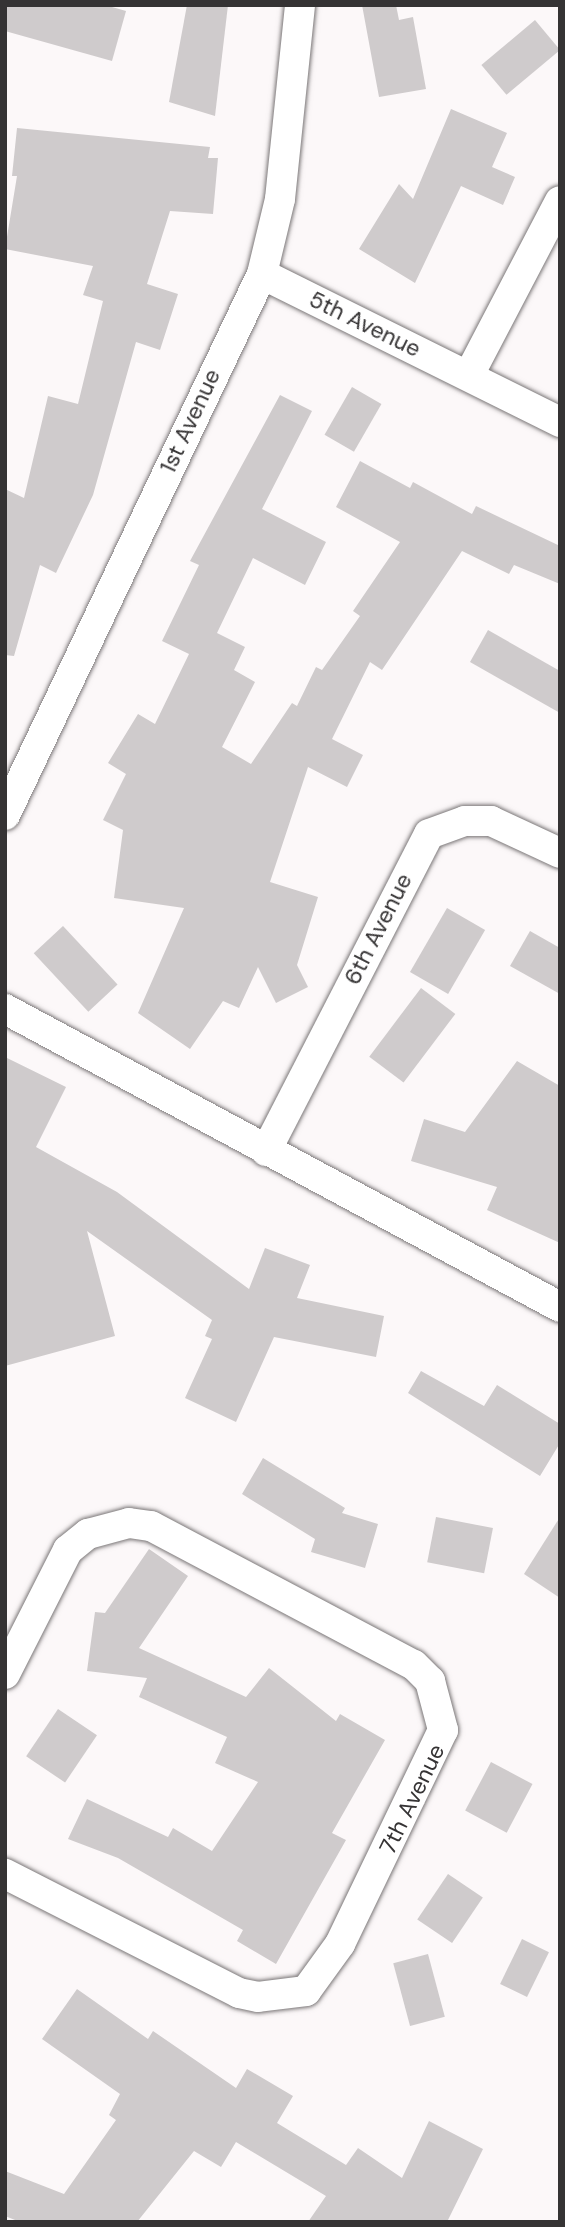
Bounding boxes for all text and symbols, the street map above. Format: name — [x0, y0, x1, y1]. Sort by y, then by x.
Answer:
street label: 5th Avenue — [305, 285, 425, 363]
street label: 1st Avenue — [154, 365, 226, 477]
street label: 6th Avenue — [338, 869, 418, 989]
street label: 7th Avenue — [374, 1740, 450, 1858]

